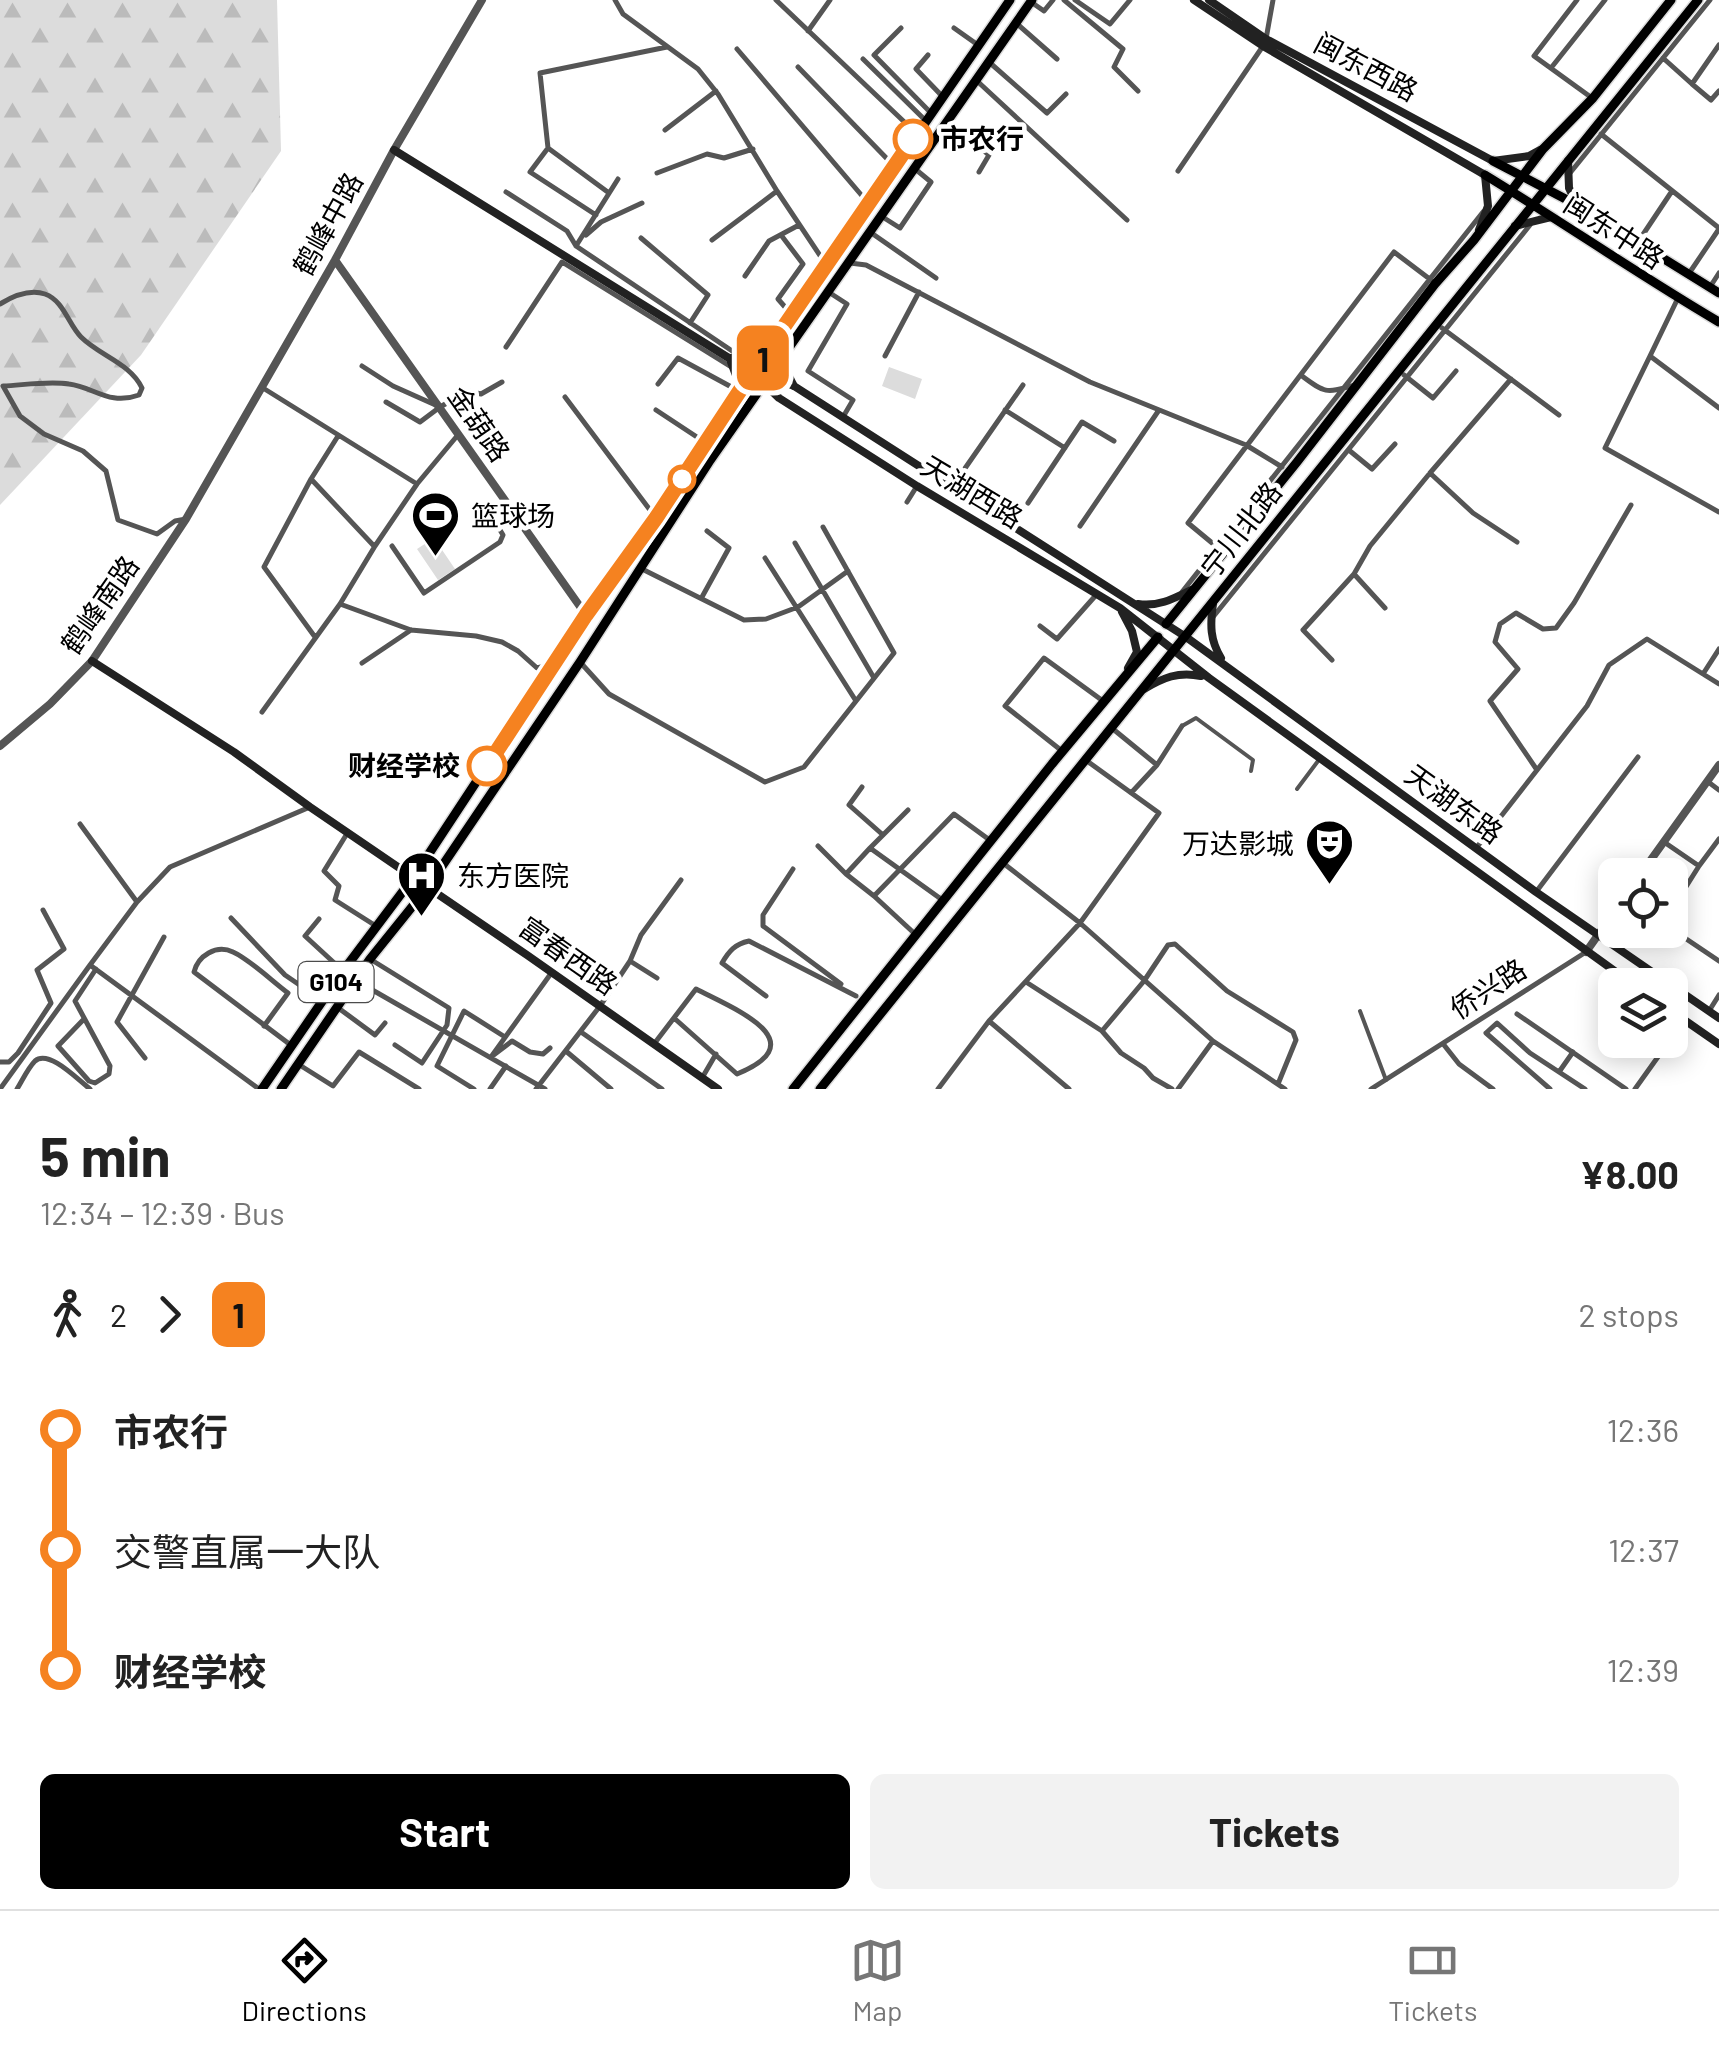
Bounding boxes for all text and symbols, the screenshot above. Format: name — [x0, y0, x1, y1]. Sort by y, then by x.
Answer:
street label: 闽东西路 — [1309, 25, 1424, 107]
marker: 市农行 — [894, 120, 932, 158]
place label: 市农行 — [940, 121, 1024, 155]
street label: 鹤峰中路 — [285, 166, 369, 281]
street label: 闽东中路 — [1558, 185, 1671, 275]
line badge: 1 — [730, 326, 796, 390]
text: 1 — [757, 337, 769, 379]
street label: 金葫路 — [442, 379, 518, 468]
street label: 天湖西路 — [916, 448, 1029, 535]
unlabelled marker — [669, 466, 695, 492]
street label: 宁川北路 — [1192, 475, 1288, 584]
sports icon: 篮球场 — [410, 490, 462, 558]
place label: 篮球场 — [471, 498, 555, 532]
street label: 鹤峰南路 — [53, 549, 145, 660]
marker: 财经学校 — [468, 747, 506, 785]
place label: 财经学校 — [348, 748, 460, 782]
street label: 天湖东路 — [1399, 757, 1510, 850]
theatre icon: 万达影城 — [1303, 818, 1355, 886]
place label: 万达影城 — [1182, 826, 1294, 860]
hospital icon: 东方医院 — [396, 850, 448, 918]
place label: 东方医院 — [457, 858, 569, 892]
map controls — [1598, 858, 1688, 1058]
button: locate — [1598, 858, 1688, 948]
street label: 富春西路 — [513, 909, 624, 1001]
street label: 侨兴路 — [1443, 951, 1532, 1025]
road number: G104 — [298, 962, 374, 1002]
button: layers — [1598, 968, 1688, 1058]
text: 5 min — [40, 1122, 171, 1188]
text: ¥8.00 — [1580, 1151, 1679, 1197]
text: 12:34 – 12:39 · Bus — [40, 1193, 285, 1231]
icon: walk — [40, 1287, 95, 1342]
icon: forward — [142, 1287, 197, 1342]
text: 1 — [232, 1293, 245, 1335]
text: 2 — [110, 1295, 127, 1333]
text: 2 stops — [1578, 1295, 1679, 1333]
text: 市农行 — [114, 1408, 228, 1454]
text: 12:36 — [1607, 1410, 1679, 1448]
text: 交警直属一大队 — [114, 1528, 380, 1574]
text: 12:37 — [1608, 1530, 1679, 1568]
text: 财经学校 — [114, 1648, 266, 1694]
text: 12:39 — [1607, 1650, 1679, 1688]
button: Start — [40, 1774, 850, 1889]
button: Tickets — [870, 1774, 1679, 1889]
tab: Directions — [242, 1933, 367, 2027]
tab: Map — [850, 1933, 905, 2027]
tab: Tickets — [1388, 1933, 1477, 2027]

